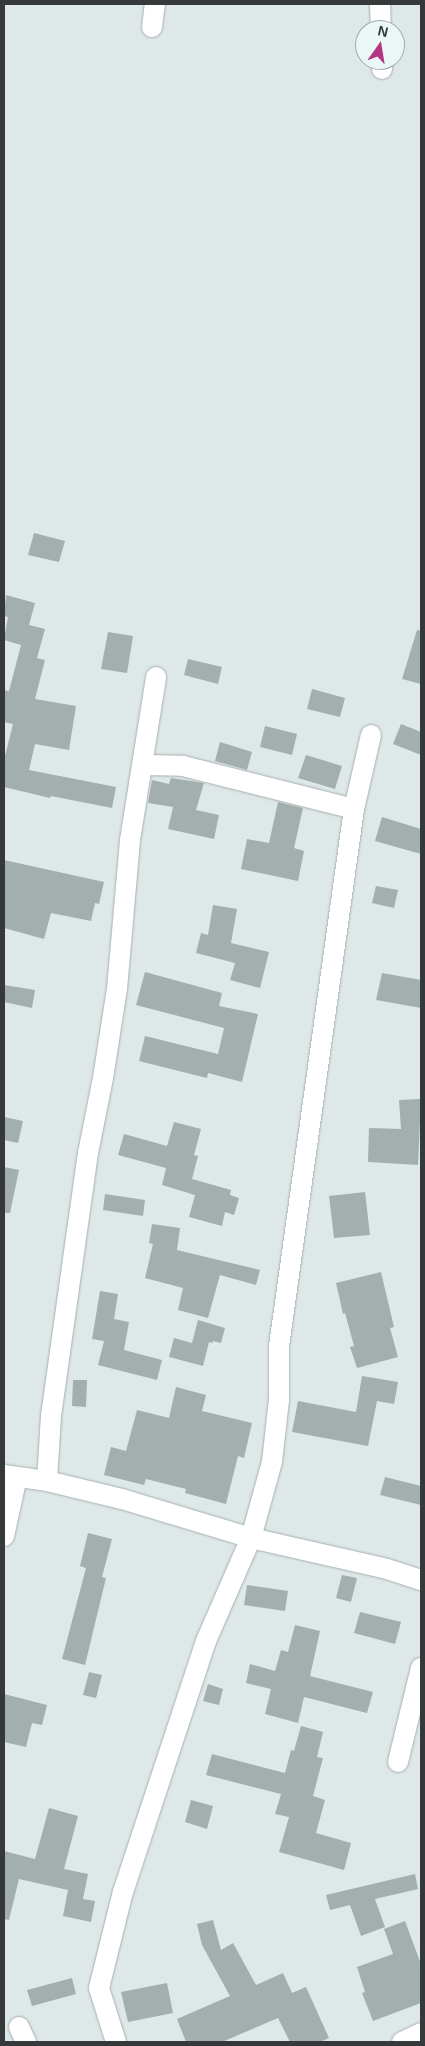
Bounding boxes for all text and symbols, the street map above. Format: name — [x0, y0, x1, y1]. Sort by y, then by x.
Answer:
north arrow — [355, 20, 405, 70]
text: N — [376, 22, 390, 40]

